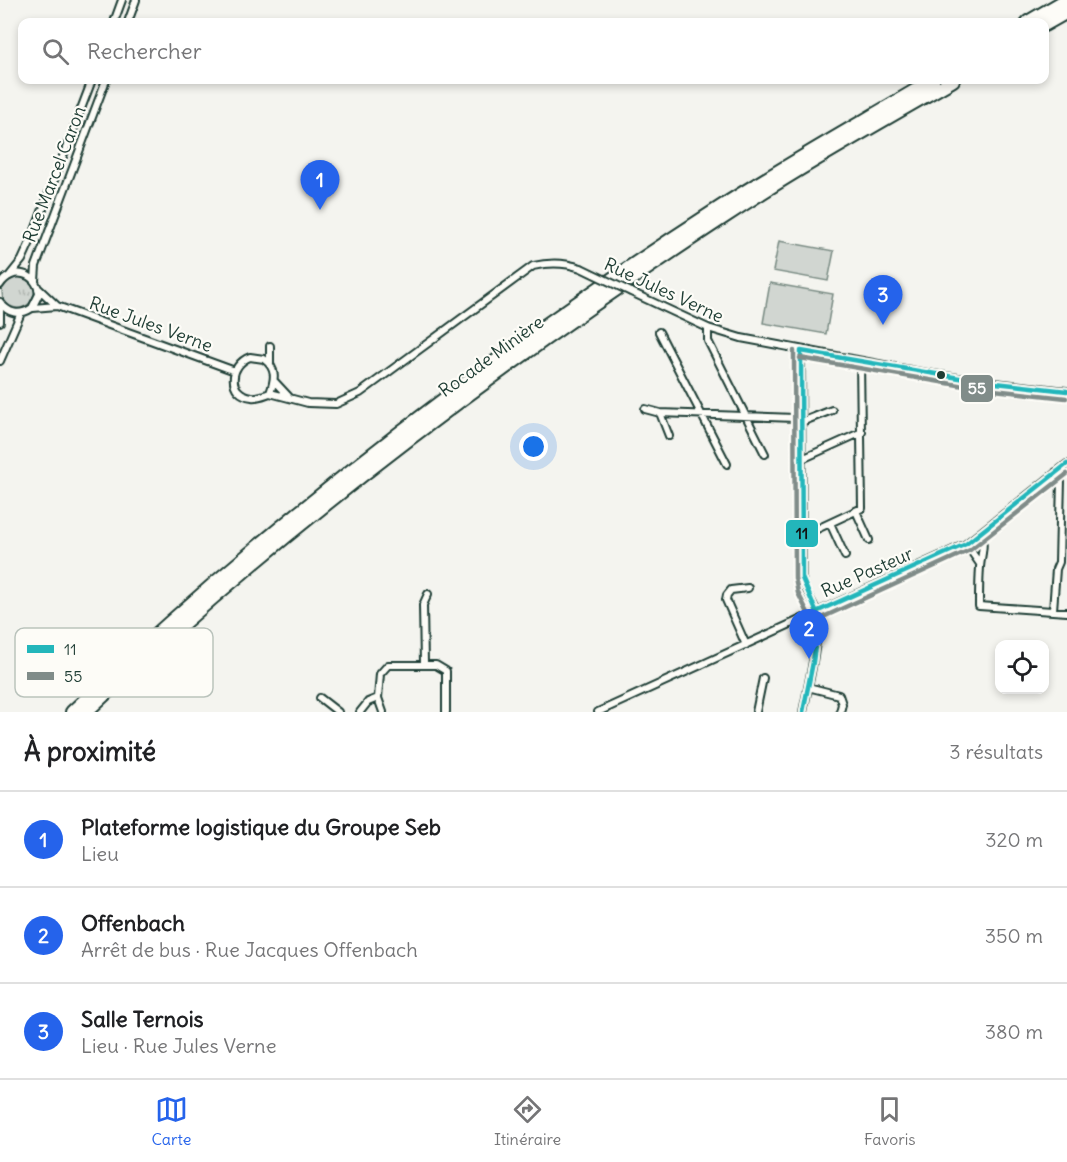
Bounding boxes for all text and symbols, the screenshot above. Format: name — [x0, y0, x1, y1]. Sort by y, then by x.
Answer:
search box — [18, 18, 1049, 84]
icon: search — [39, 35, 72, 68]
text: Rechercher — [87, 37, 202, 65]
street label: Rue Marcel Caron — [17, 103, 91, 245]
pin: 1 — [300, 160, 340, 210]
street label: Rue Jules Verne — [601, 252, 727, 328]
pin: 3 — [864, 276, 902, 325]
street label: Rue Jules Verne — [86, 291, 216, 357]
street label: Rocade Minière — [434, 310, 548, 402]
unlabelled marker — [935, 369, 947, 381]
line badge: 55 — [960, 374, 994, 403]
text: 55 — [968, 378, 986, 398]
your location — [519, 432, 548, 461]
line badge: 11 — [785, 519, 819, 548]
text: 11 — [796, 523, 808, 543]
street label: Rue Pasteur — [818, 541, 917, 602]
pin: 2 — [790, 610, 828, 659]
legend — [15, 628, 213, 697]
text: 11 — [64, 639, 77, 659]
map controls — [995, 640, 1049, 694]
button: locate — [995, 640, 1049, 694]
text: 55 — [64, 666, 82, 686]
text: À proximité — [24, 735, 156, 768]
text: 3 résultats — [949, 739, 1043, 764]
text: Plateforme logistique du Groupe Seb — [81, 813, 441, 841]
text: 1 — [40, 827, 47, 852]
text: 320 m — [985, 827, 1043, 852]
text: Lieu — [81, 841, 119, 866]
text: Offenbach — [81, 909, 185, 937]
text: 2 — [38, 923, 49, 948]
text: 350 m — [985, 923, 1043, 948]
text: Arrêt de bus · Rue Jacques Offenbach — [81, 937, 418, 962]
text: Salle Ternois — [81, 1005, 204, 1033]
text: 3 — [38, 1019, 49, 1044]
text: 380 m — [985, 1019, 1043, 1044]
text: Lieu · Rue Jules Verne — [81, 1033, 276, 1058]
tab: Carte — [151, 1093, 191, 1149]
tab: Itinéraire — [494, 1093, 561, 1149]
tab: Favoris — [864, 1093, 916, 1149]

